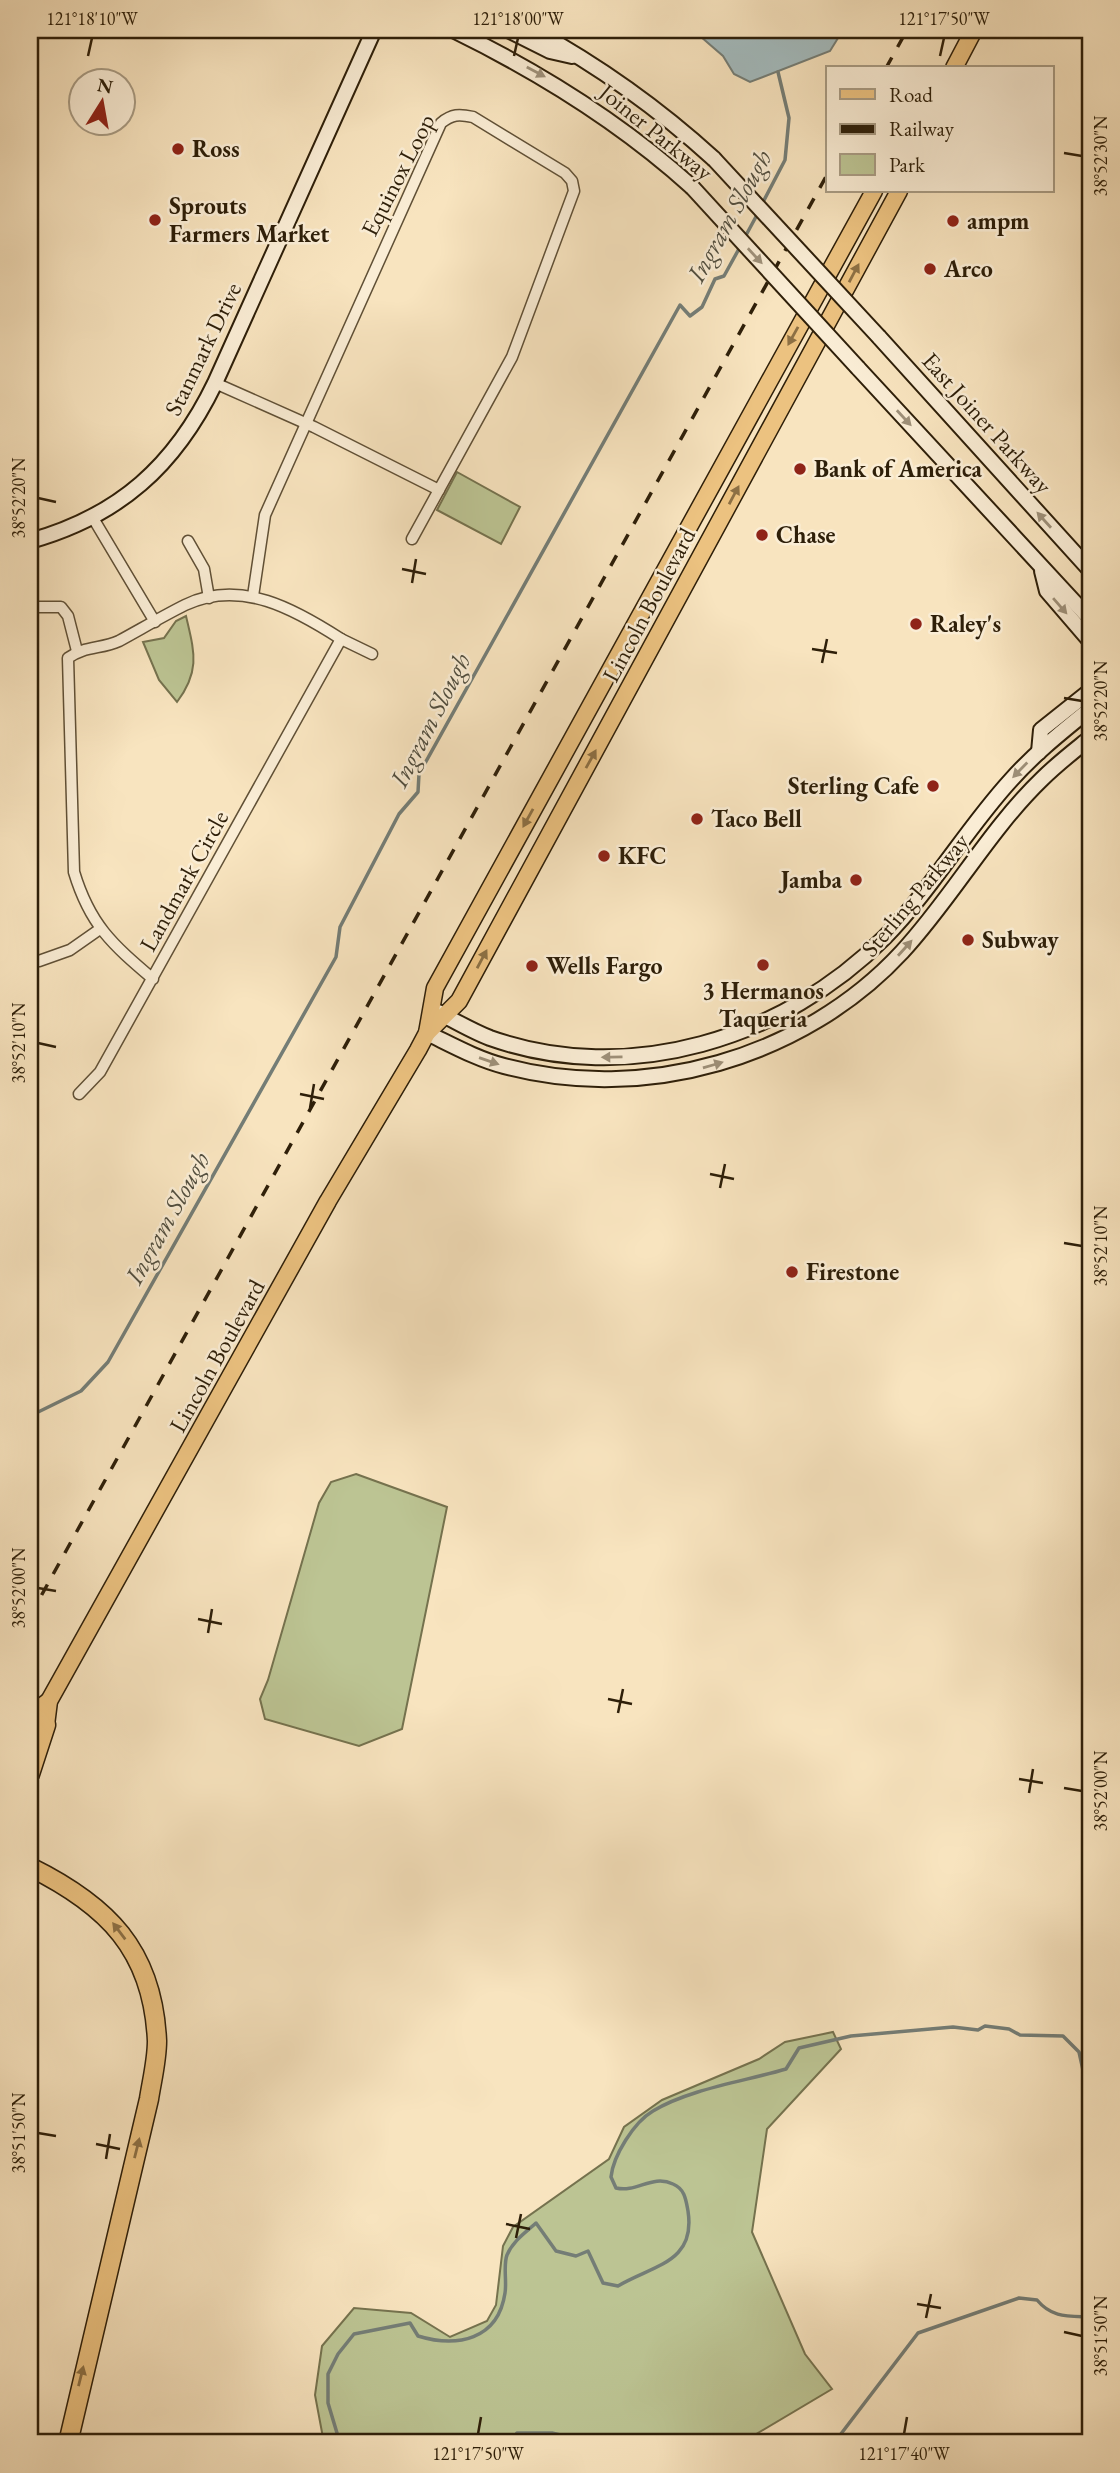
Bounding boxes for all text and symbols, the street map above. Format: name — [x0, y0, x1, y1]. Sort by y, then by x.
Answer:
text: 121°18'10"W — [46, 7, 138, 30]
text: 121°18'00"W — [472, 7, 564, 30]
text: 121°17'50"W — [898, 7, 990, 30]
north arrow — [66, 66, 136, 136]
one-way arrow — [526, 66, 546, 78]
legend — [826, 66, 1054, 192]
text: N — [95, 72, 116, 100]
street label: Joiner Parkway — [592, 75, 720, 187]
text: Road — [889, 81, 933, 108]
street label: Equinox Loop — [354, 108, 442, 241]
text: Railway — [889, 115, 955, 142]
text: 38°52'30"N — [1089, 115, 1112, 196]
place label: Ross — [192, 133, 240, 164]
marker: Ross — [170, 141, 186, 157]
water label: Ingram Slough — [678, 144, 779, 289]
text: Park — [889, 151, 926, 178]
place label: Sprouts Farmers Market — [169, 190, 329, 249]
place label: ampm — [967, 205, 1029, 236]
marker: Sprouts Farmers Market — [147, 212, 163, 228]
marker: ampm — [945, 213, 961, 229]
one-way arrow — [747, 247, 763, 265]
place label: Arco — [943, 253, 993, 284]
marker: Arco — [922, 261, 938, 277]
one-way arrow — [848, 263, 860, 283]
street label: Stanmark Drive — [157, 277, 248, 421]
one-way arrow — [788, 327, 800, 347]
street label: East Joiner Parkway — [916, 345, 1059, 500]
one-way arrow — [896, 409, 912, 426]
place label: Bank of America — [814, 453, 982, 484]
text: 38°52'20"N — [7, 457, 30, 538]
marker: Bank of America — [792, 461, 808, 477]
one-way arrow — [728, 485, 740, 505]
one-way arrow — [1037, 512, 1053, 529]
place label: Chase — [776, 519, 836, 550]
street label: Lincoln Boulevard — [595, 522, 703, 687]
marker: Chase — [754, 527, 770, 543]
one-way arrow — [1052, 598, 1067, 615]
place label: Raley's — [930, 608, 1001, 640]
marker: Raley's — [908, 616, 924, 632]
water label: Ingram Slough — [381, 647, 478, 794]
text: 38°52'20"N — [1089, 660, 1112, 741]
one-way arrow — [585, 749, 597, 769]
one-way arrow — [1013, 761, 1029, 778]
place label: Sterling Cafe — [788, 770, 919, 802]
marker: Sterling Cafe — [925, 778, 941, 794]
place label: Taco Bell — [711, 803, 802, 834]
street label: Landmark Circle — [132, 805, 235, 957]
one-way arrow — [522, 808, 534, 828]
marker: Taco Bell — [689, 811, 705, 827]
street label: Sterling Parkway — [854, 826, 976, 963]
place label: KFC — [618, 840, 666, 871]
marker: KFC — [596, 848, 612, 864]
place label: Jamba — [778, 864, 842, 895]
marker: Jamba — [848, 872, 864, 888]
place label: Subway — [982, 924, 1059, 956]
marker: Subway — [960, 932, 976, 948]
one-way arrow — [897, 939, 913, 957]
one-way arrow — [477, 949, 488, 969]
place label: Wells Fargo — [546, 950, 663, 982]
marker: 3 Hermanos Taqueria — [755, 957, 771, 973]
marker: Wells Fargo — [524, 958, 540, 974]
place label: 3 Hermanos Taqueria — [702, 975, 824, 1035]
text: 38°52'10"N — [7, 1002, 30, 1083]
one-way arrow — [600, 1051, 622, 1062]
one-way arrow — [478, 1056, 499, 1067]
one-way arrow — [703, 1059, 724, 1069]
water label: Ingram Slough — [116, 1146, 217, 1291]
text: 38°52'10"N — [1089, 1205, 1112, 1286]
place label: Firestone — [806, 1256, 899, 1287]
marker: Firestone — [784, 1264, 800, 1280]
street label: Lincoln Boulevard — [162, 1273, 272, 1438]
text: 38°52'00"N — [7, 1547, 30, 1628]
text: 38°52'00"N — [1089, 1750, 1112, 1831]
one-way arrow — [113, 1922, 127, 1940]
text: 38°51'50"N — [7, 2092, 30, 2173]
one-way arrow — [132, 2137, 143, 2159]
text: 38°51'50"N — [1089, 2295, 1112, 2376]
one-way arrow — [76, 2365, 87, 2387]
text: 121°17'50"W — [432, 2442, 524, 2465]
text: 121°17'40"W — [858, 2442, 950, 2465]

